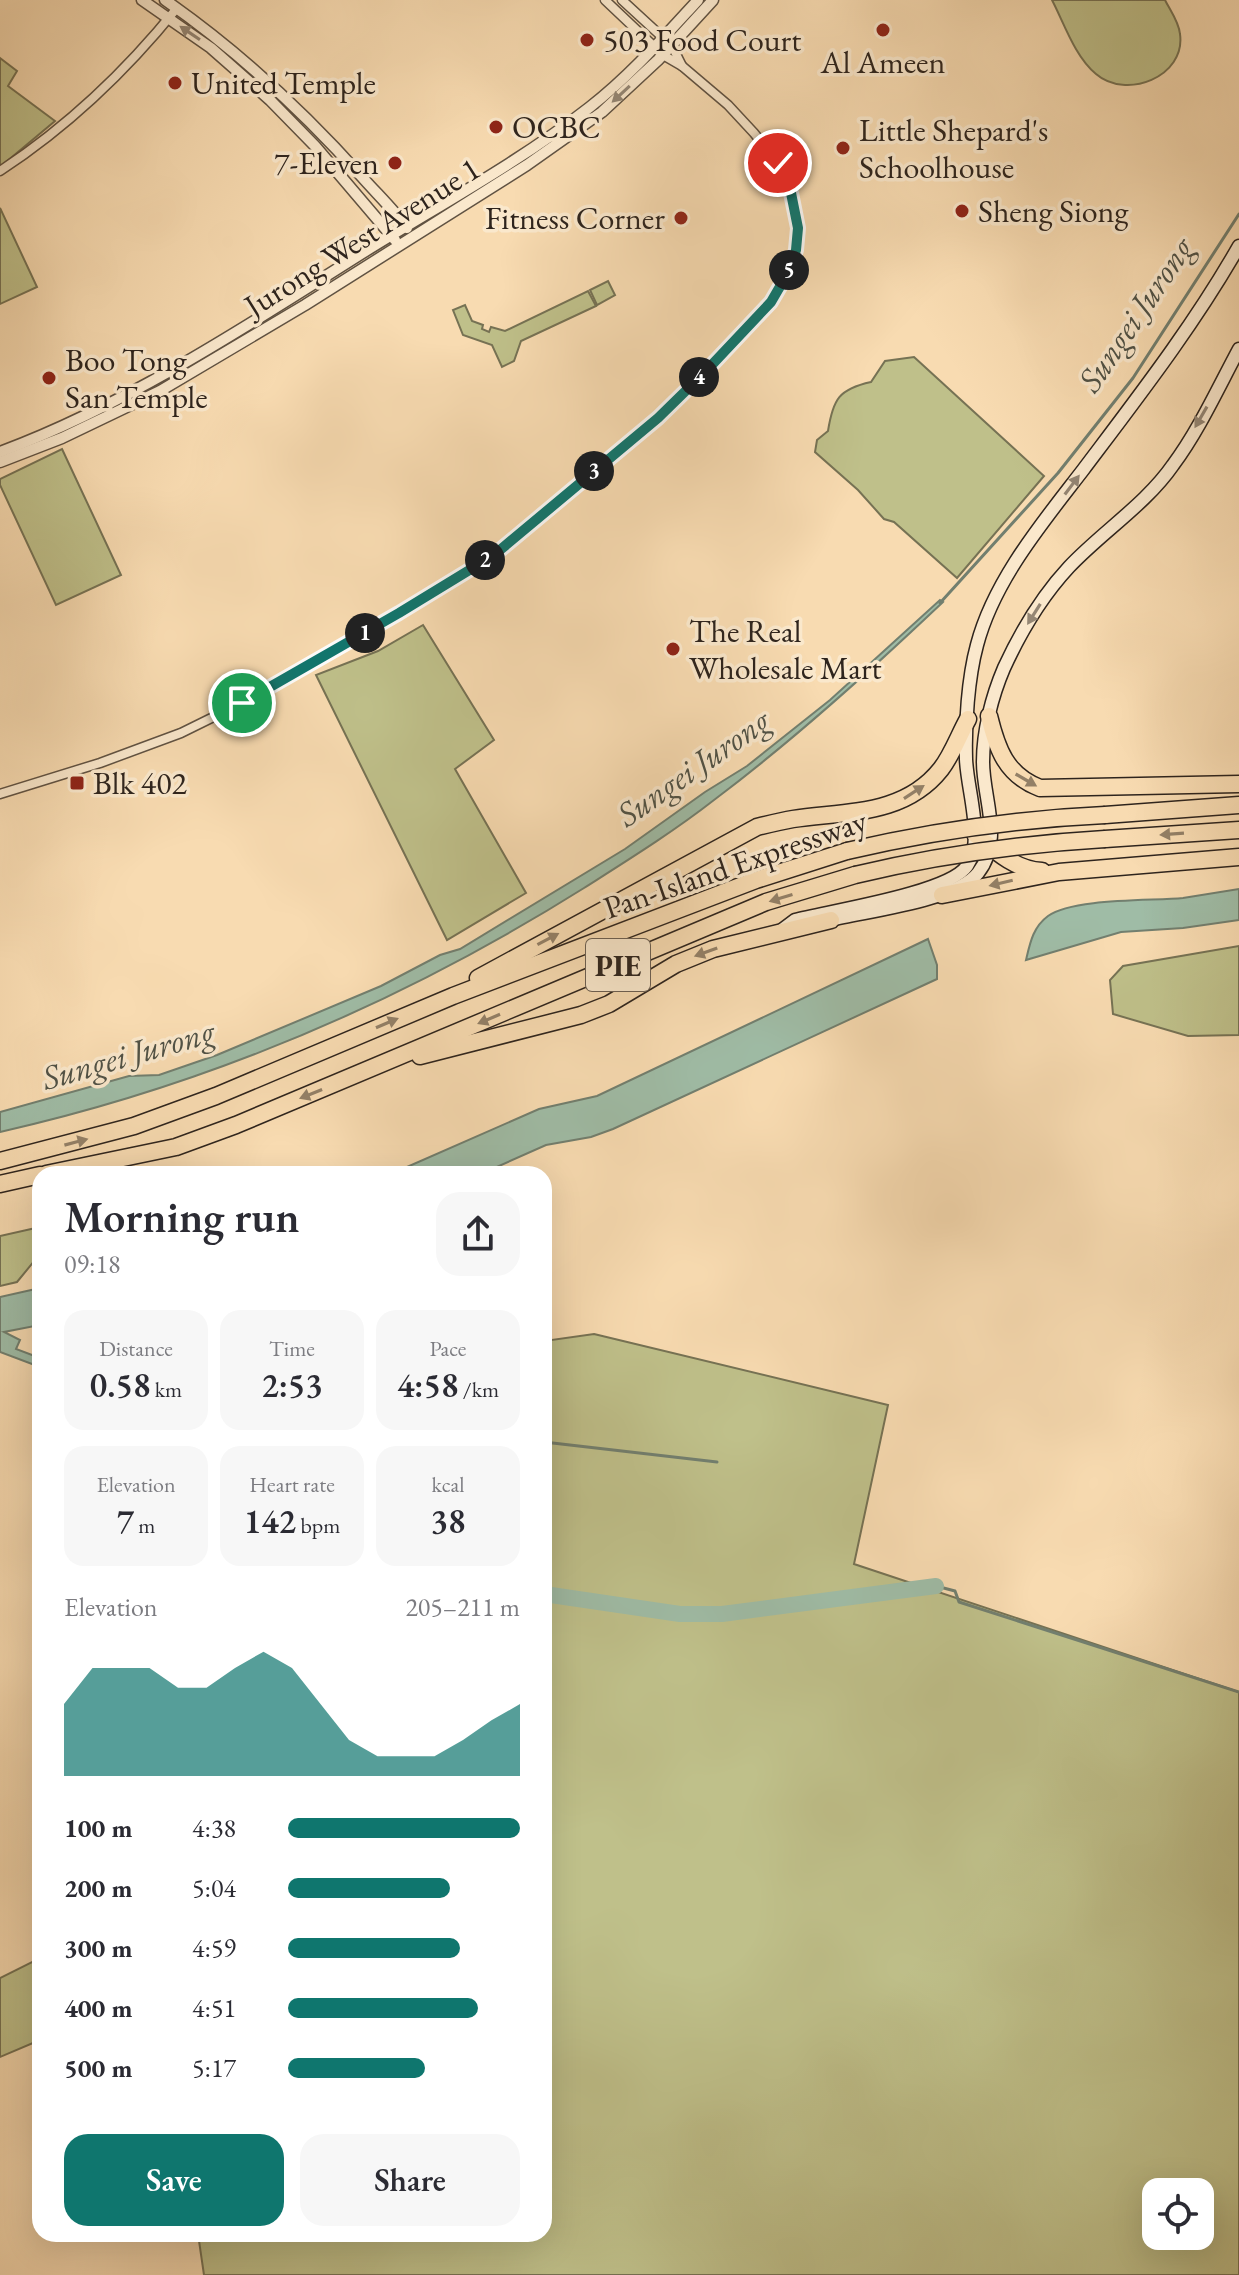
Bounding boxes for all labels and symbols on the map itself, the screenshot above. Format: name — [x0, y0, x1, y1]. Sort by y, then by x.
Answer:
place label: 503 Food Court — [603, 19, 801, 61]
marker: Al Ameen — [874, 21, 892, 39]
one-way arrow — [179, 26, 200, 41]
marker: 503 Food Court — [578, 31, 596, 49]
place label: Al Ameen — [820, 41, 945, 83]
place label: United Temple — [191, 62, 376, 104]
marker: United Temple — [166, 74, 184, 92]
one-way arrow — [612, 84, 631, 102]
place label: OCBC — [512, 106, 601, 148]
place label: Little Shepard's Schoolhouse — [859, 109, 1048, 188]
marker: OCBC — [487, 118, 505, 136]
pin — [744, 129, 812, 197]
marker: Little Shepard's Schoolhouse — [834, 139, 852, 157]
place label: 7-Eleven — [274, 142, 379, 184]
street label: Jurong West Avenue 1 — [234, 148, 488, 328]
marker: 7-Eleven — [386, 154, 404, 172]
place label: Sheng Siong — [978, 190, 1130, 232]
place label: Fitness Corner — [485, 197, 665, 239]
marker: Sheng Siong — [953, 202, 971, 220]
marker: Fitness Corner — [672, 209, 690, 227]
water label: Sungei Jurong — [1067, 227, 1203, 401]
pin: 5 — [769, 250, 809, 290]
place label: Boo Tong San Temple — [65, 339, 208, 418]
pin: 4 — [679, 357, 719, 397]
marker: Boo Tong San Temple — [40, 369, 58, 387]
one-way arrow — [1194, 406, 1208, 429]
pin: 3 — [574, 451, 614, 491]
one-way arrow — [1063, 475, 1079, 495]
pin: 2 — [465, 540, 505, 580]
one-way arrow — [1027, 603, 1041, 625]
place label: The Real Wholesale Mart — [689, 610, 882, 689]
pin: 1 — [345, 613, 385, 653]
marker: The Real Wholesale Mart — [664, 640, 682, 658]
pin — [208, 669, 276, 737]
water label: Sungei Jurong — [607, 698, 779, 837]
place label: Blk 402 — [93, 762, 188, 804]
one-way arrow — [1015, 773, 1037, 787]
marker: Blk 402 — [68, 774, 86, 792]
one-way arrow — [903, 785, 925, 799]
street label: Pan-Island Expressway — [598, 799, 873, 929]
one-way arrow — [1159, 828, 1184, 841]
one-way arrow — [988, 877, 1013, 890]
one-way arrow — [768, 892, 792, 905]
one-way arrow — [537, 932, 559, 946]
road number: PIE — [586, 939, 650, 991]
one-way arrow — [694, 946, 718, 959]
water label: Sungei Jurong — [36, 1008, 220, 1100]
one-way arrow — [477, 1013, 501, 1026]
one-way arrow — [375, 1016, 399, 1029]
one-way arrow — [299, 1088, 323, 1101]
one-way arrow — [63, 1136, 88, 1148]

